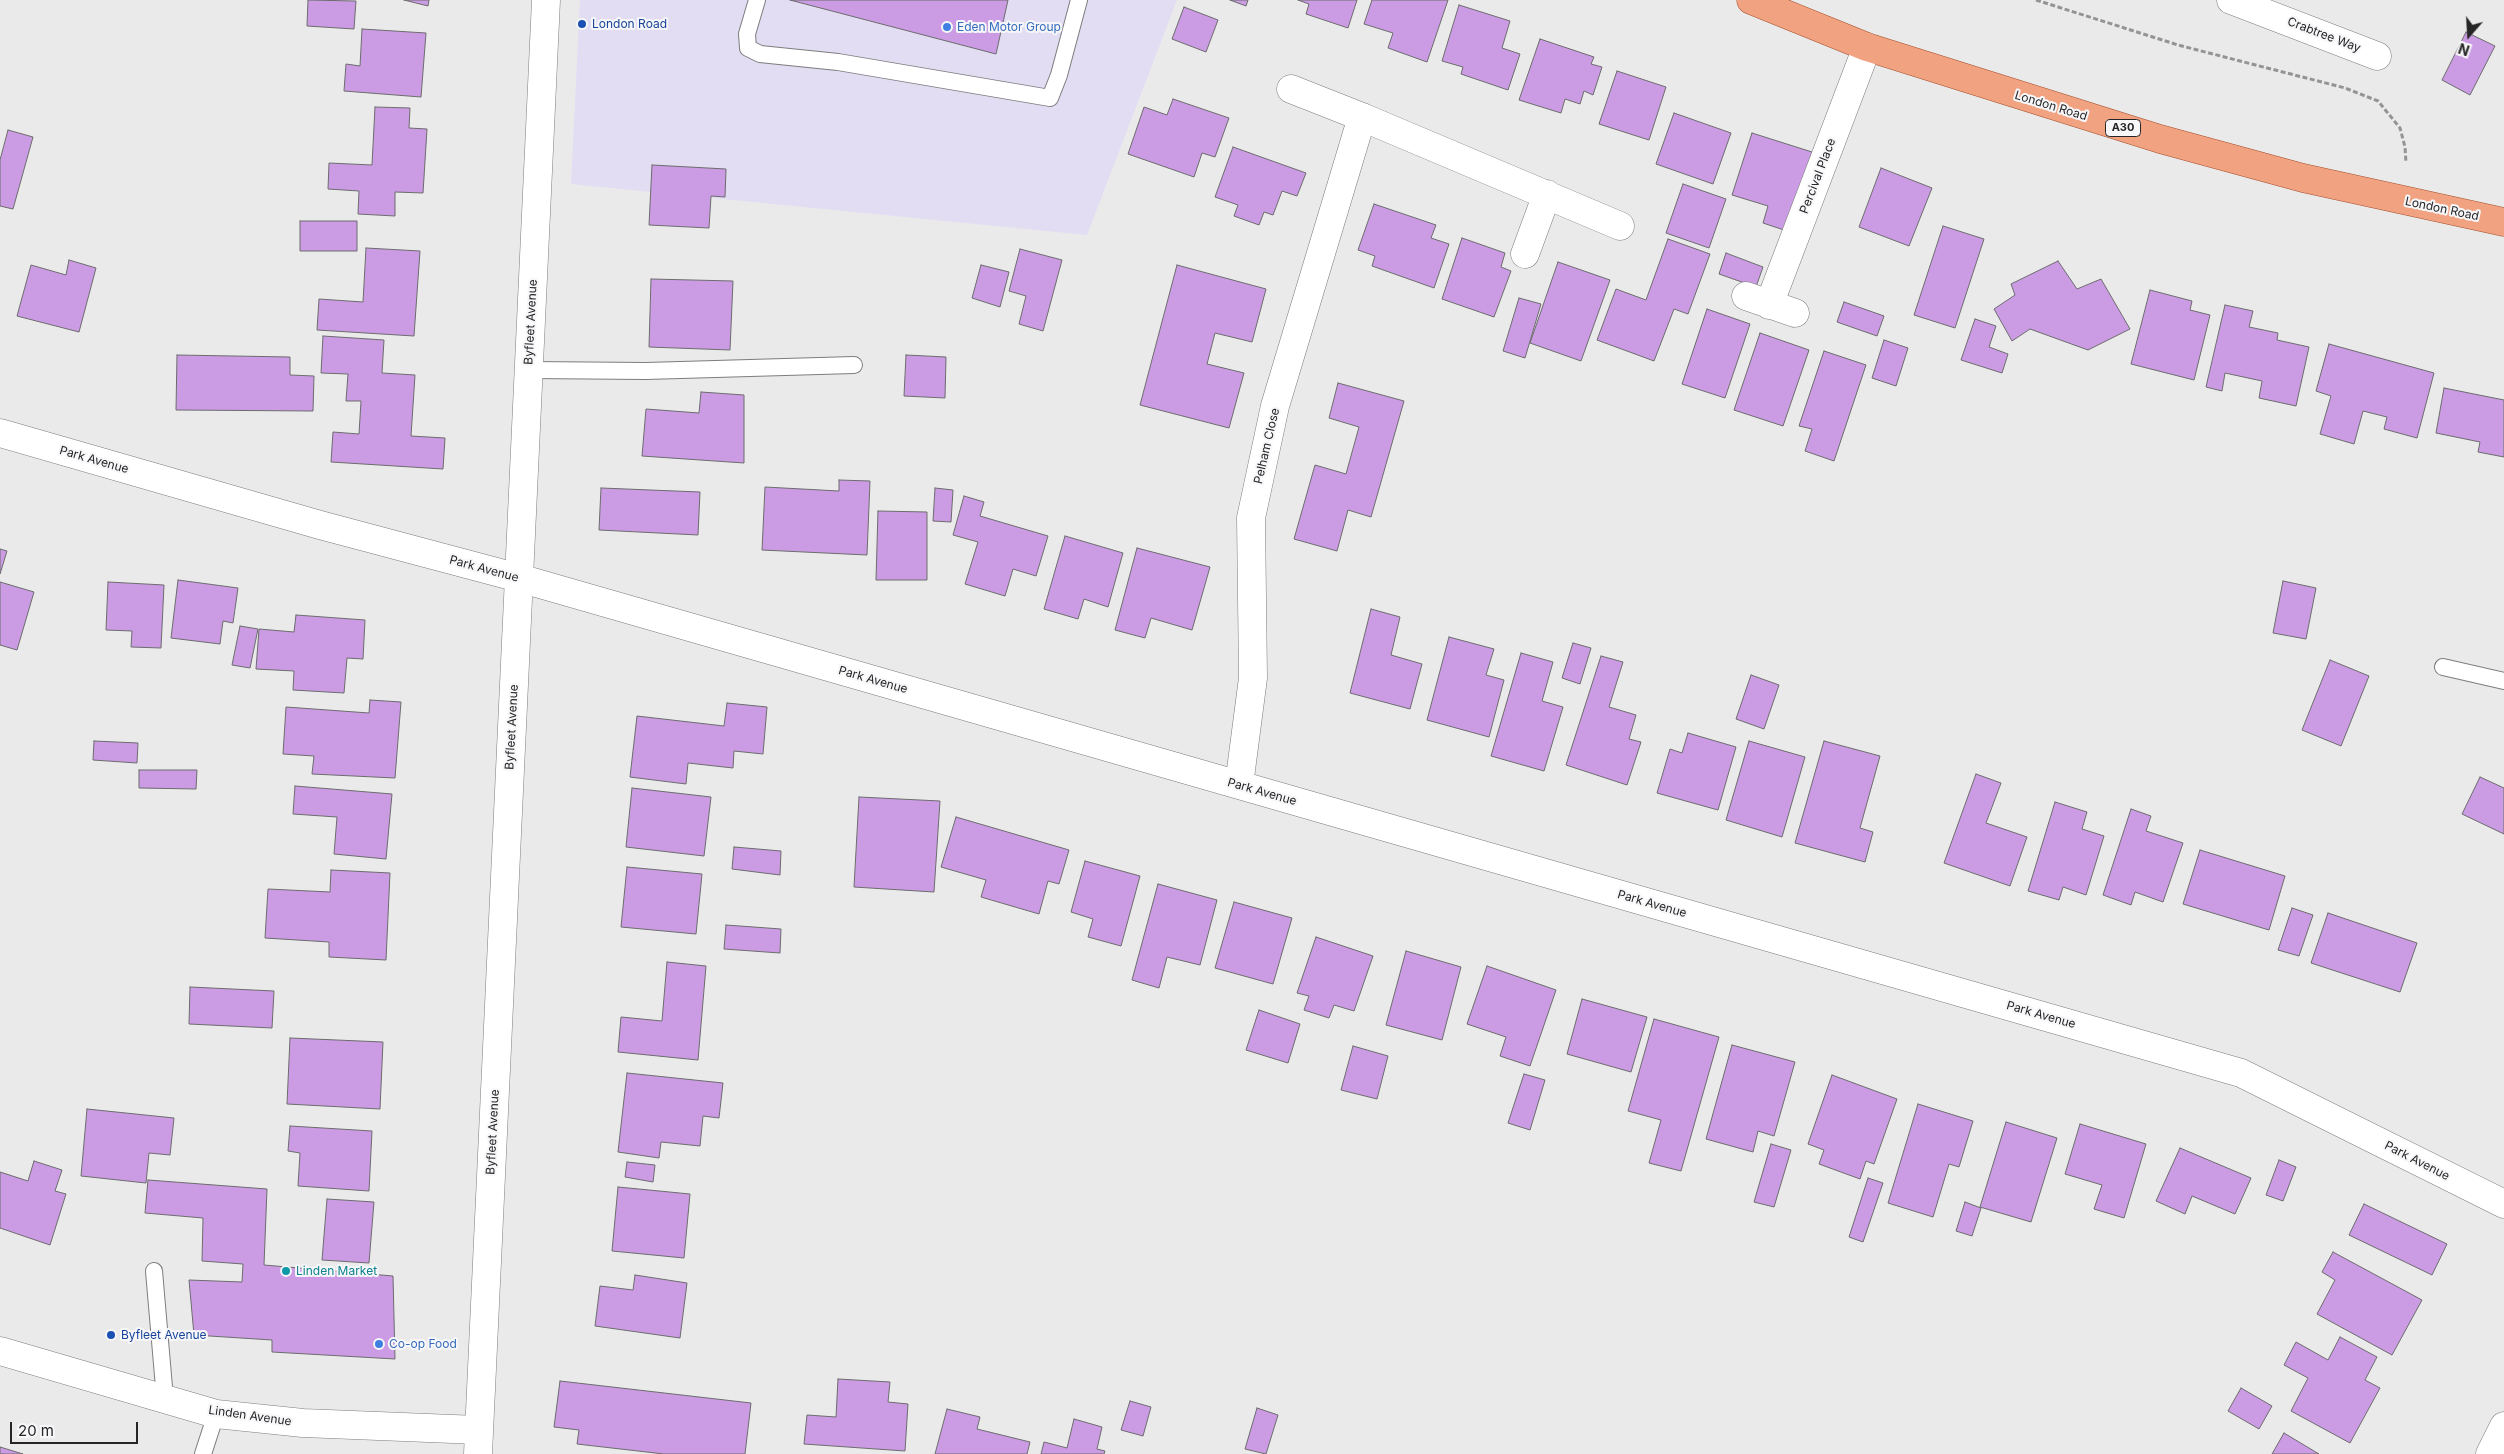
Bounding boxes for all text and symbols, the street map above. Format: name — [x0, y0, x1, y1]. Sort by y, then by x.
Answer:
north arrow — [2444, 10, 2494, 60]
street label: Crabtree Way — [2285, 14, 2363, 56]
place label: London Road — [592, 17, 667, 31]
marker: London Road — [576, 18, 588, 30]
place label: Eden Motor Group — [957, 20, 1061, 34]
marker: Eden Motor Group — [941, 21, 953, 33]
text: N — [2456, 40, 2472, 59]
street label: London Road — [2013, 88, 2089, 124]
road number: A30 — [2106, 120, 2140, 136]
street label: Percival Place — [1797, 136, 1839, 216]
street label: London Road — [2404, 194, 2480, 224]
street label: Byfleet Avenue — [522, 279, 540, 365]
street label: Pelham Close — [1251, 407, 1283, 485]
street label: Park Avenue — [58, 443, 130, 477]
street label: Park Avenue — [448, 553, 520, 585]
street label: Park Avenue — [837, 663, 909, 697]
street label: Byfleet Avenue — [503, 684, 521, 770]
street label: Park Avenue — [1226, 775, 1298, 809]
street label: Park Avenue — [1616, 887, 1688, 921]
street label: Park Avenue — [2005, 998, 2077, 1032]
street label: Byfleet Avenue — [484, 1089, 502, 1175]
street label: Park Avenue — [2382, 1138, 2452, 1184]
place label: Linden Market — [296, 1264, 377, 1278]
marker: Linden Market — [280, 1265, 292, 1277]
place label: Byfleet Avenue — [121, 1328, 207, 1342]
marker: Byfleet Avenue — [105, 1329, 117, 1341]
place label: Co-op Food — [389, 1337, 457, 1351]
marker: Co-op Food — [373, 1338, 385, 1350]
street label: Linden Avenue — [208, 1403, 292, 1429]
scale bar — [12, 1412, 140, 1444]
text: 20 m — [18, 1421, 54, 1440]

